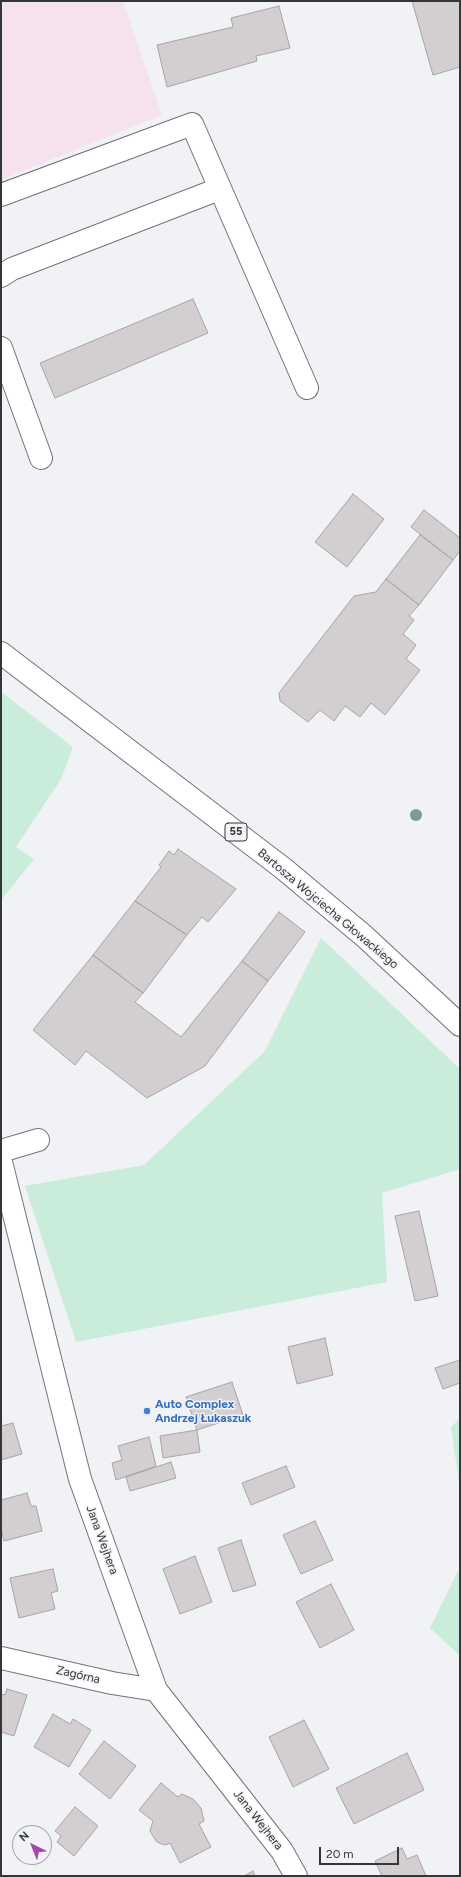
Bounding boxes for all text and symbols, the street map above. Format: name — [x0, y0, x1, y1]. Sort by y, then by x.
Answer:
road number: 55 — [225, 823, 247, 841]
street label: Bartosza Wojciecha Głowackiego — [255, 846, 401, 972]
place label: Auto Complex Andrzej Łukaszuk — [155, 1397, 251, 1425]
marker: Auto Complex Andrzej Łukaszuk — [142, 1406, 152, 1416]
street label: Jana Wejhera — [83, 1504, 121, 1576]
street label: Zagórna — [55, 1663, 101, 1687]
street label: Jana Wejhera — [230, 1787, 286, 1853]
north arrow — [12, 1825, 52, 1865]
text: N — [17, 1829, 32, 1844]
scale bar — [321, 1839, 401, 1865]
text: 20 m — [326, 1847, 354, 1861]

